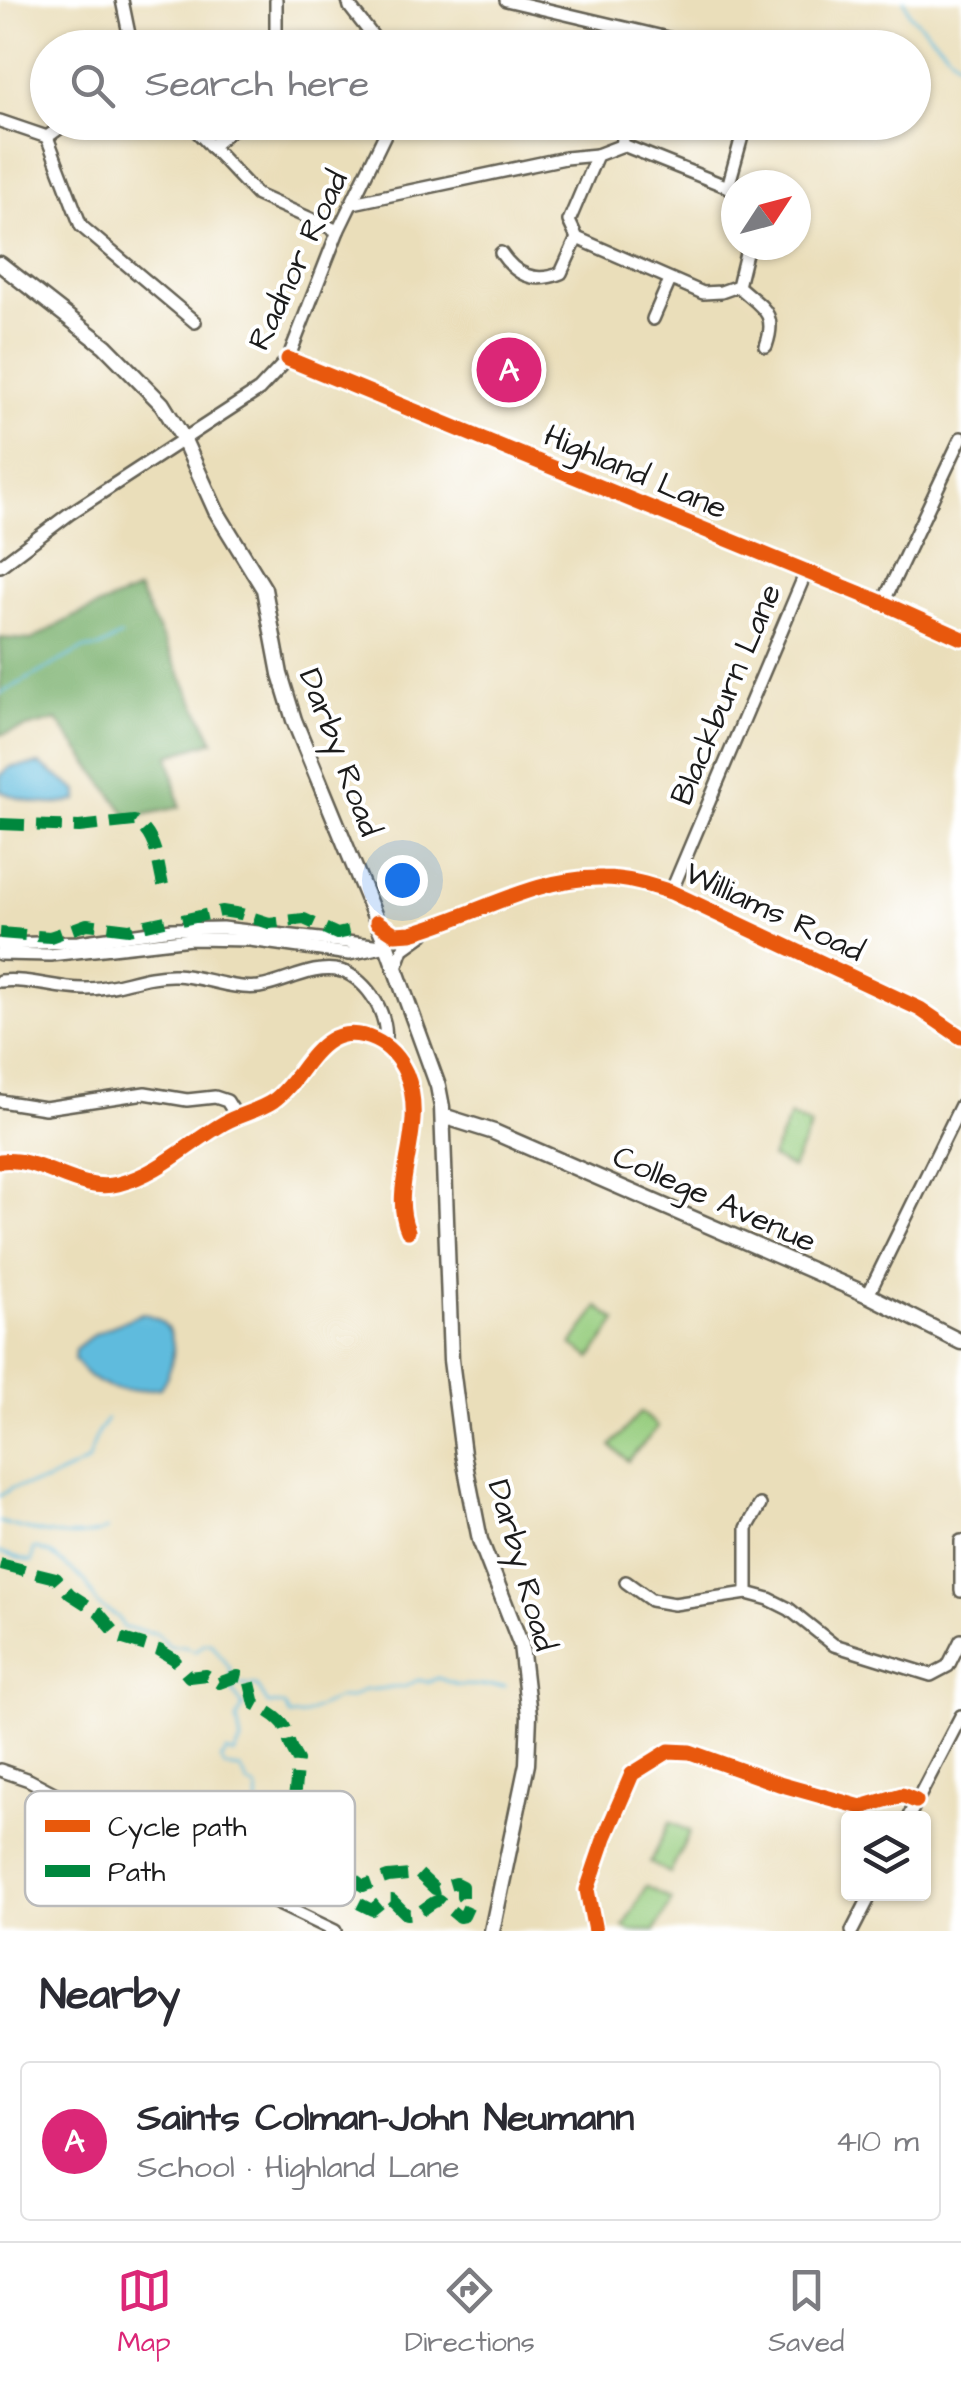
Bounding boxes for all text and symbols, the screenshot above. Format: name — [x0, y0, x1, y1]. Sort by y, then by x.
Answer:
search box — [30, 30, 931, 140]
icon: search — [65, 58, 120, 113]
text: Search here — [145, 59, 369, 111]
street label: Radnor Road — [237, 163, 360, 358]
north arrow — [721, 170, 811, 260]
pin: A — [476, 332, 542, 408]
street label: Highland Lane — [537, 414, 734, 531]
street label: Blackburn Lane — [659, 577, 793, 812]
street label: Darby Road — [287, 662, 392, 843]
street label: Williams Road — [677, 851, 872, 974]
your location — [377, 855, 428, 906]
street label: College Avenue — [605, 1134, 823, 1264]
street label: Darby Road — [476, 1474, 568, 1656]
legend — [25, 1791, 355, 1906]
text: Cycle path — [108, 1808, 247, 1849]
map controls — [841, 1811, 931, 1901]
button: layers — [841, 1811, 931, 1901]
text: Path — [108, 1853, 165, 1892]
text: Nearby — [40, 1967, 180, 2025]
text: Saints Colman-John Neumann — [137, 2093, 634, 2145]
text: A — [64, 2119, 85, 2164]
text: 410 m — [835, 2119, 919, 2164]
text: School · Highland Lane — [137, 2145, 460, 2190]
tab: Map — [117, 2263, 172, 2362]
tab: Directions — [405, 2263, 535, 2362]
tab: Saved — [768, 2263, 844, 2362]

